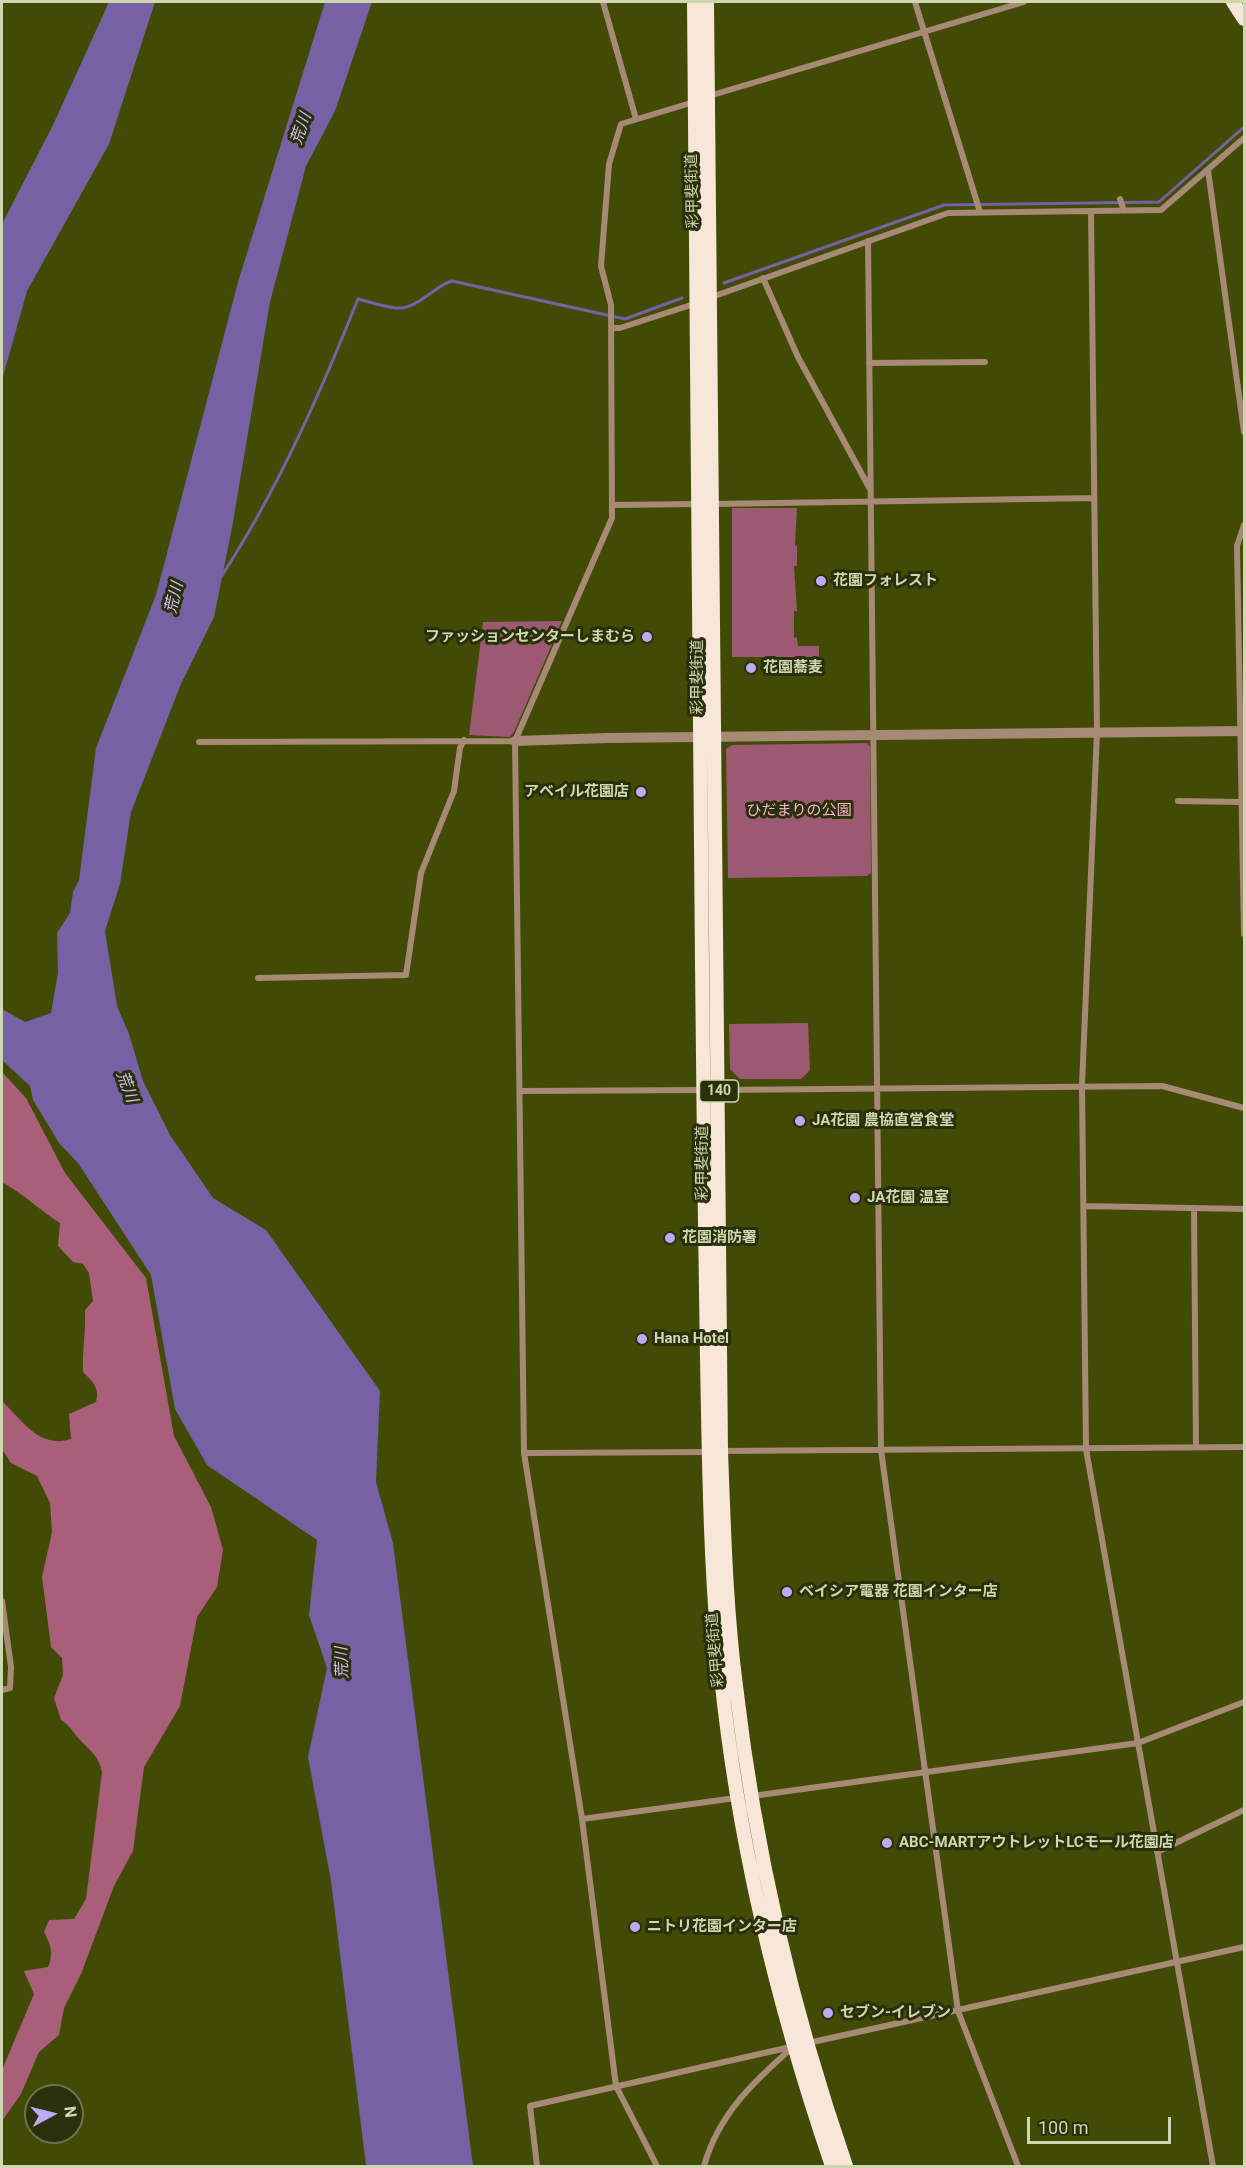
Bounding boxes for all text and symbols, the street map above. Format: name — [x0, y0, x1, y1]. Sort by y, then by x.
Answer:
water label: 荒川 — [288, 111, 316, 147]
street label: 彩甲斐街道 — [683, 153, 703, 229]
place label: 花園フォレスト — [833, 572, 938, 590]
marker: 花園フォレスト — [814, 574, 828, 588]
water label: 荒川 — [162, 580, 188, 616]
place label: ファッションセンターしまむら — [425, 628, 635, 646]
marker: ファッションセンターしまむら — [640, 630, 654, 644]
street label: 彩甲斐街道 — [689, 640, 707, 714]
place label: 花園蕎麦 — [763, 659, 823, 677]
marker: 花園蕎麦 — [744, 661, 758, 675]
place label: アベイル花園店 — [524, 783, 629, 801]
marker: アベイル花園店 — [634, 785, 648, 799]
park label: ひだまりの公園 — [747, 802, 851, 820]
water label: 荒川 — [111, 1069, 141, 1105]
road number: 140 — [700, 1080, 738, 1102]
place label: JA花園 農協直営食堂 — [812, 1112, 954, 1130]
marker: JA花園 農協直営食堂 — [793, 1114, 807, 1128]
street label: 彩甲斐街道 — [694, 1126, 712, 1200]
place label: JA花園 温室 — [867, 1189, 949, 1207]
marker: JA花園 温室 — [848, 1191, 862, 1205]
place label: 花園消防署 — [682, 1229, 757, 1247]
marker: 花園消防署 — [663, 1231, 677, 1245]
place label: Hana Hotel — [654, 1330, 729, 1348]
marker: Hana Hotel — [635, 1332, 649, 1346]
place label: ベイシア電器 花園インター店 — [799, 1583, 998, 1601]
marker: ベイシア電器 花園インター店 — [780, 1585, 794, 1599]
street label: 彩甲斐街道 — [704, 1612, 728, 1688]
water label: 荒川 — [333, 1647, 353, 1679]
place label: ABC-MARTアウトレットLCモール花園店 — [899, 1834, 1174, 1852]
marker: ABC-MARTアウトレットLCモール花園店 — [880, 1836, 894, 1850]
place label: ニトリ花園インター店 — [647, 1918, 797, 1936]
marker: ニトリ花園インター店 — [628, 1920, 642, 1934]
place label: セブン-イレブン — [840, 2004, 951, 2022]
marker: セブン-イレブン — [821, 2006, 835, 2020]
north arrow — [24, 2084, 84, 2144]
text: N — [60, 2105, 80, 2119]
scale bar — [1030, 2105, 1174, 2143]
text: 100 m — [1038, 2117, 1089, 2138]

